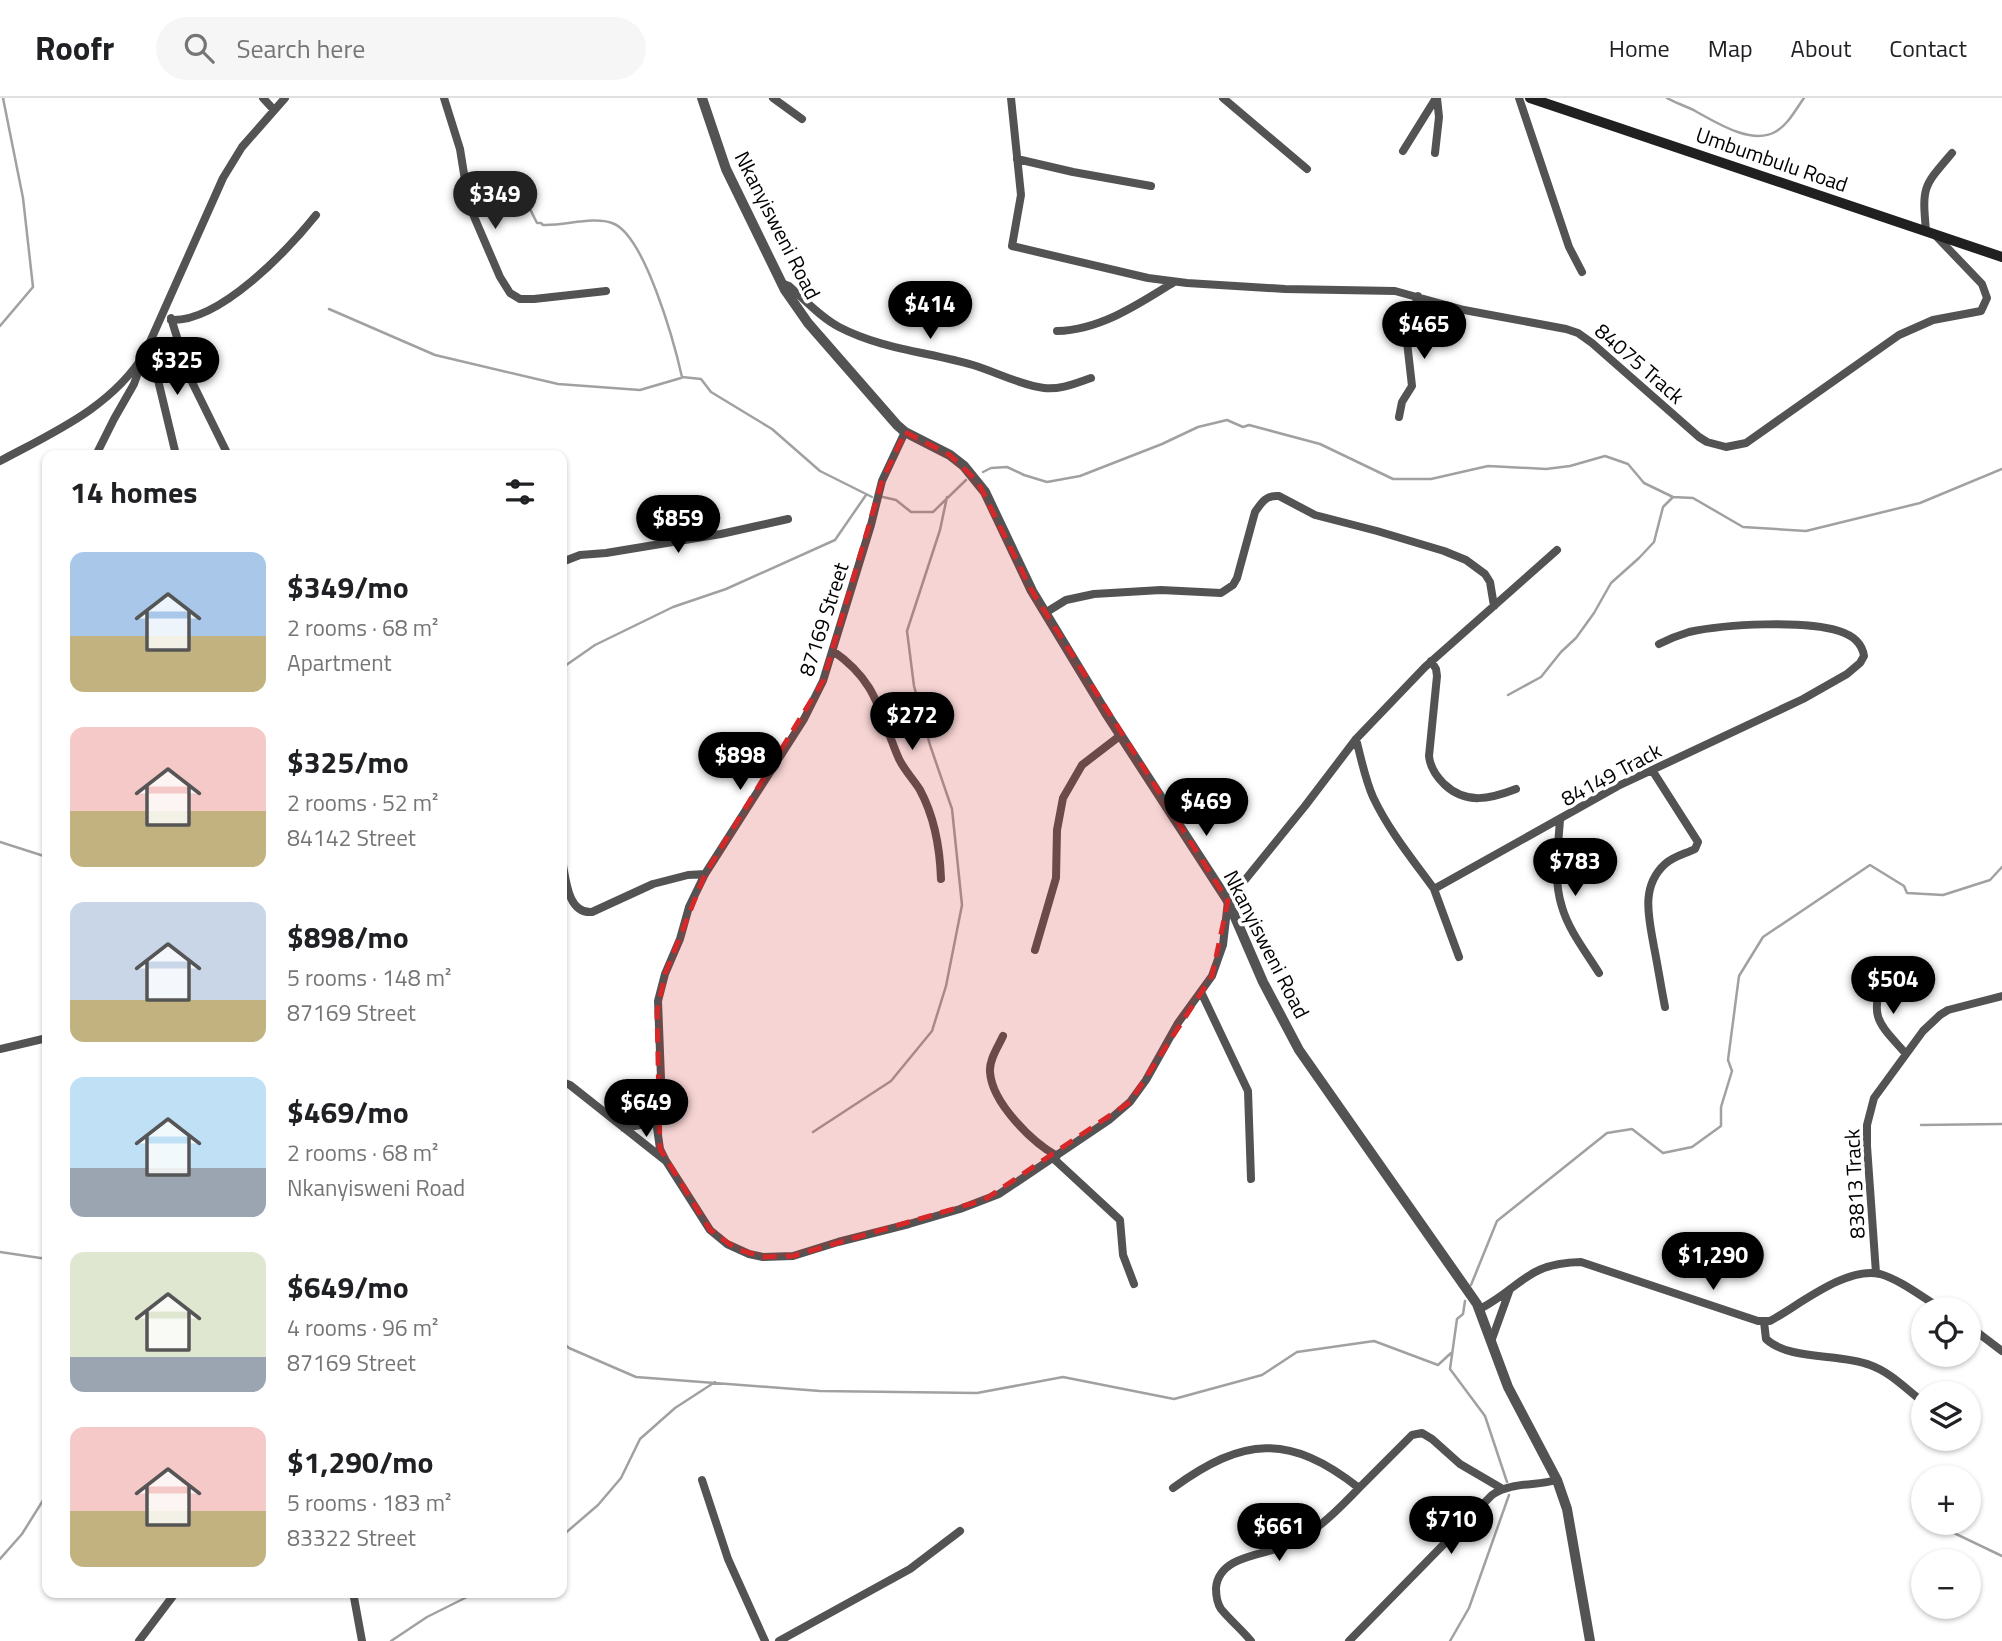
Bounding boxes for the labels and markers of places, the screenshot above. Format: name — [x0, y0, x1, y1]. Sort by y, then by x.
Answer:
pin: $349 — [454, 172, 536, 231]
pin: $414 — [889, 282, 971, 341]
pin: $465 — [1383, 302, 1465, 361]
pin: $325 — [136, 338, 218, 397]
pin: $859 — [637, 496, 719, 555]
pin: $272 — [871, 692, 953, 752]
pin: $898 — [699, 732, 781, 792]
pin: $469 — [1165, 778, 1247, 838]
pin: $783 — [1534, 838, 1616, 898]
pin: $504 — [1852, 956, 1934, 1016]
pin: $649 — [605, 1080, 687, 1139]
pin: $1,290 — [1656, 1232, 1770, 1292]
pin: $710 — [1410, 1496, 1492, 1556]
pin: $661 — [1238, 1504, 1320, 1563]

